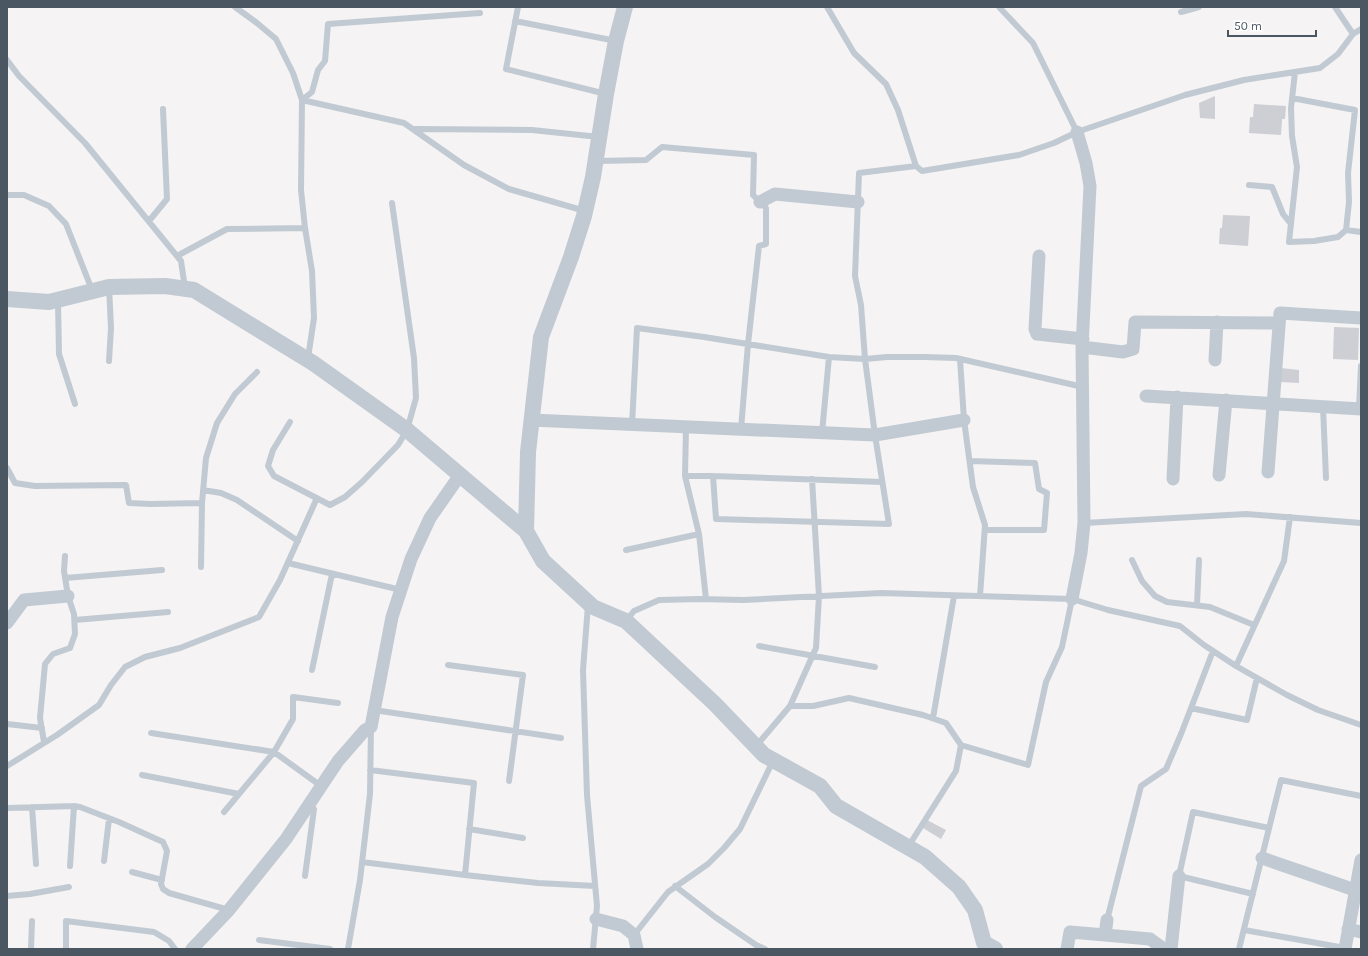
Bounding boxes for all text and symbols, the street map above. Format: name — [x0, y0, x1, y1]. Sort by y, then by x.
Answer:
scale bar — [1228, 12, 1316, 38]
text: 50 m — [1234, 19, 1262, 33]

